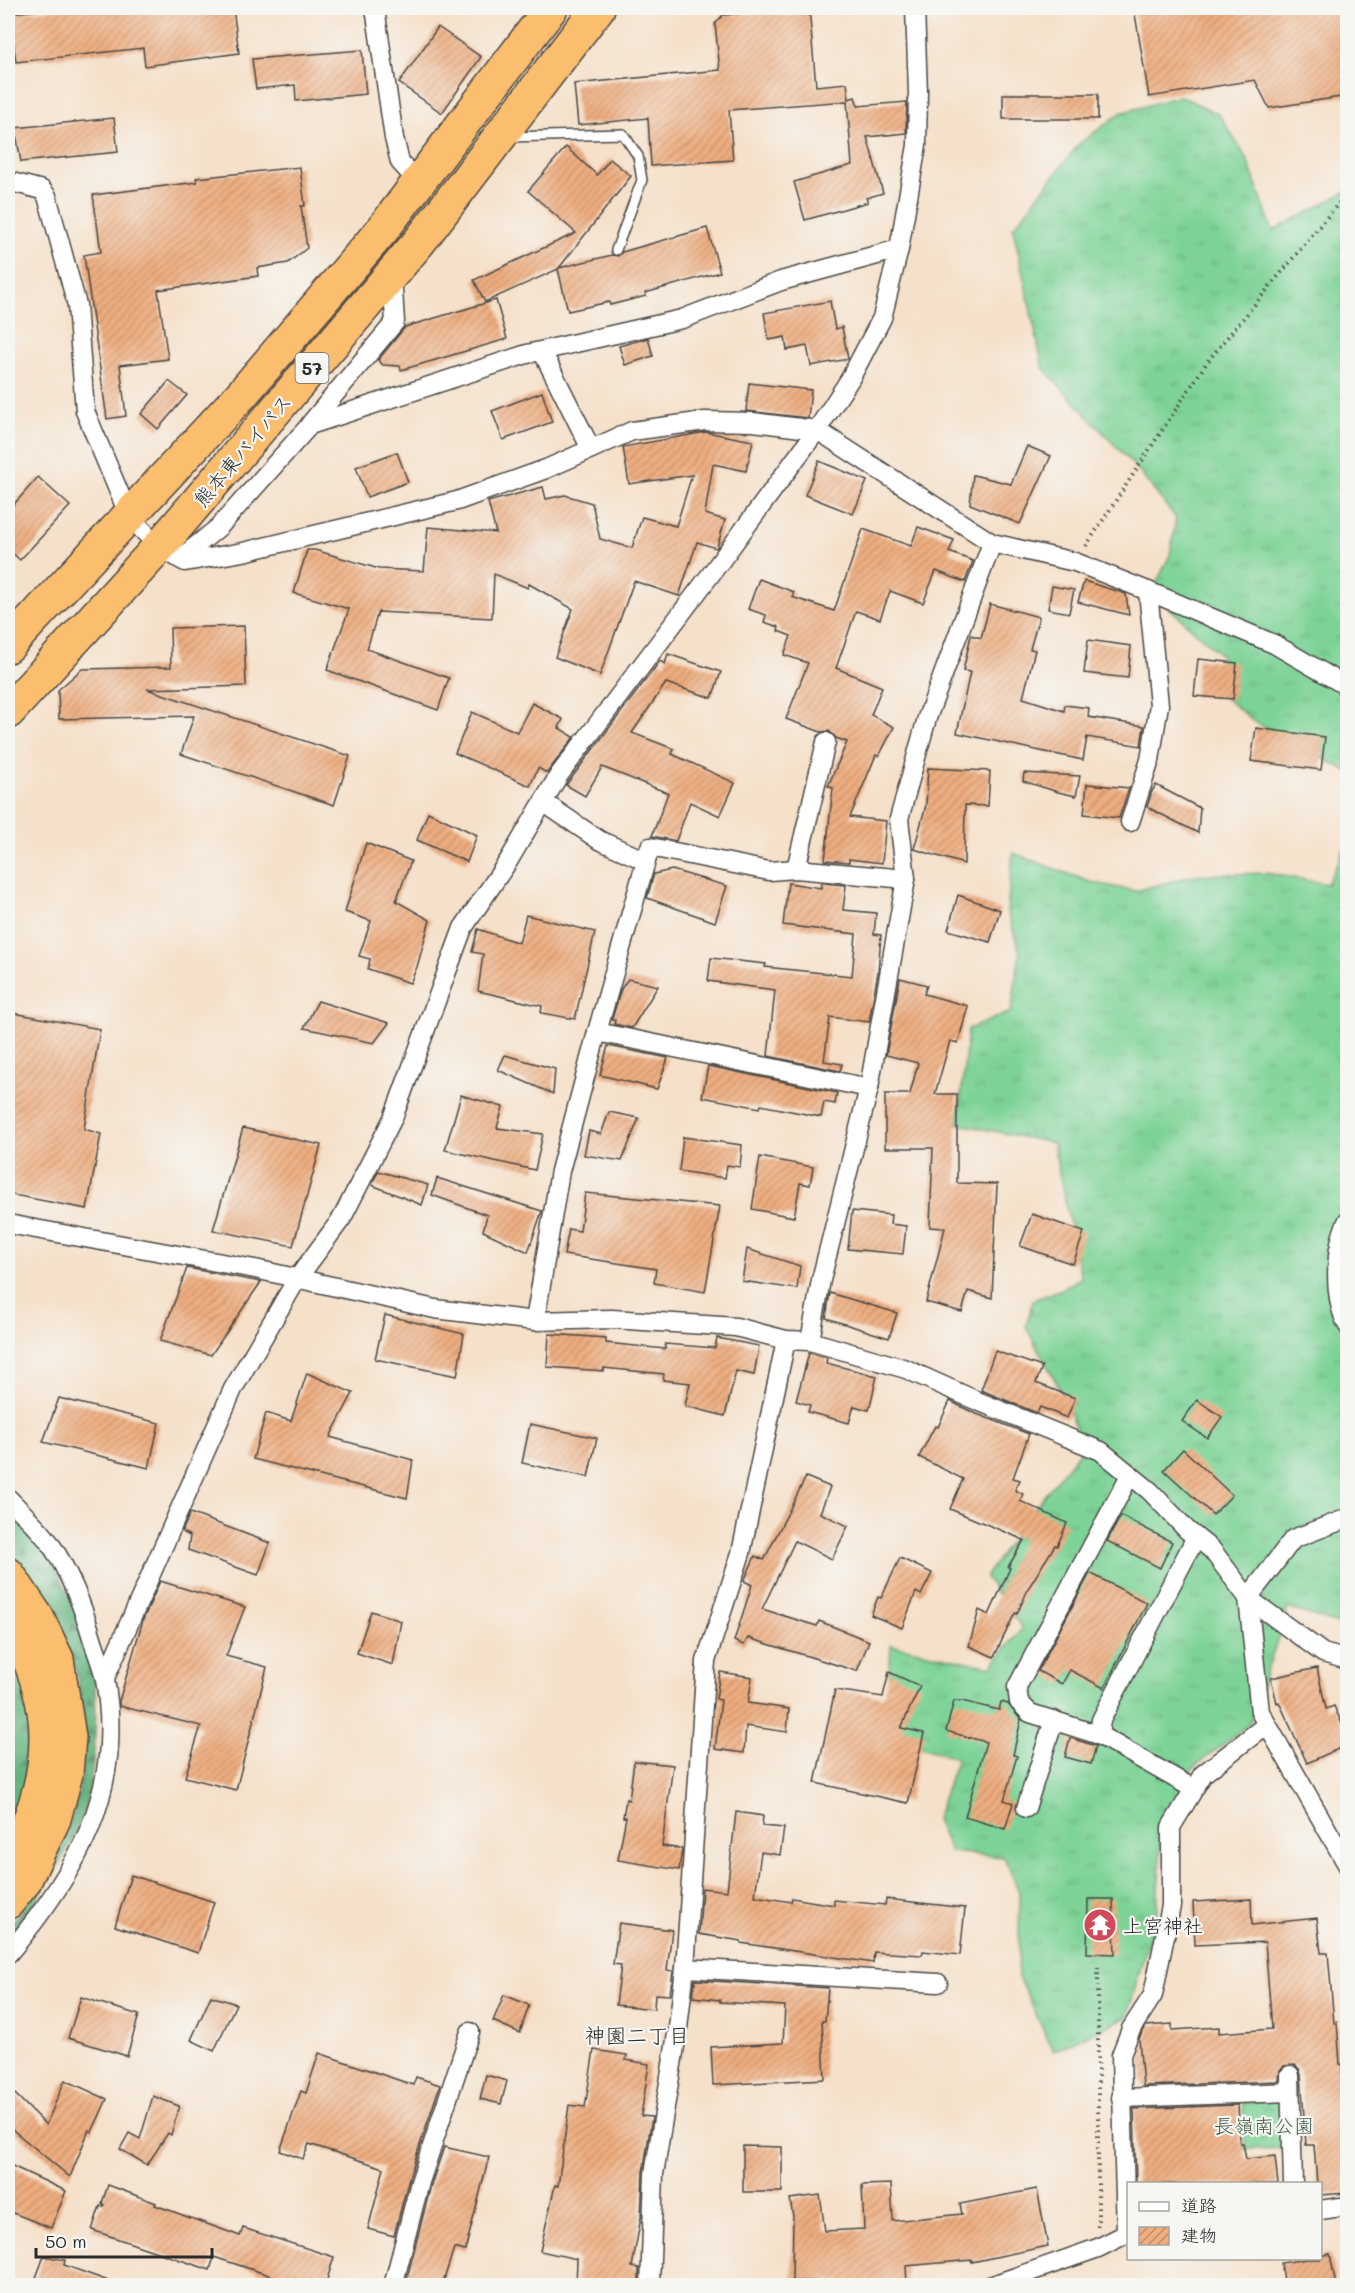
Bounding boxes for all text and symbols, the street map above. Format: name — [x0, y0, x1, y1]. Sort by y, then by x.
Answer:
road number: 57 — [296, 353, 328, 383]
street label: 熊本東バイパス — [187, 388, 297, 512]
temple icon: 上宮神社 — [1082, 1907, 1118, 1943]
place label: 上宮神社 — [1123, 1912, 1203, 1938]
district label: 神園二丁目 — [585, 2021, 690, 2048]
park label: 長嶺南公園 — [1214, 2112, 1314, 2138]
legend — [1127, 2182, 1322, 2260]
text: 道路 — [1181, 2193, 1217, 2217]
scale bar — [36, 2221, 212, 2259]
text: 建物 — [1181, 2223, 1217, 2247]
text: 50 m — [45, 2229, 87, 2253]

